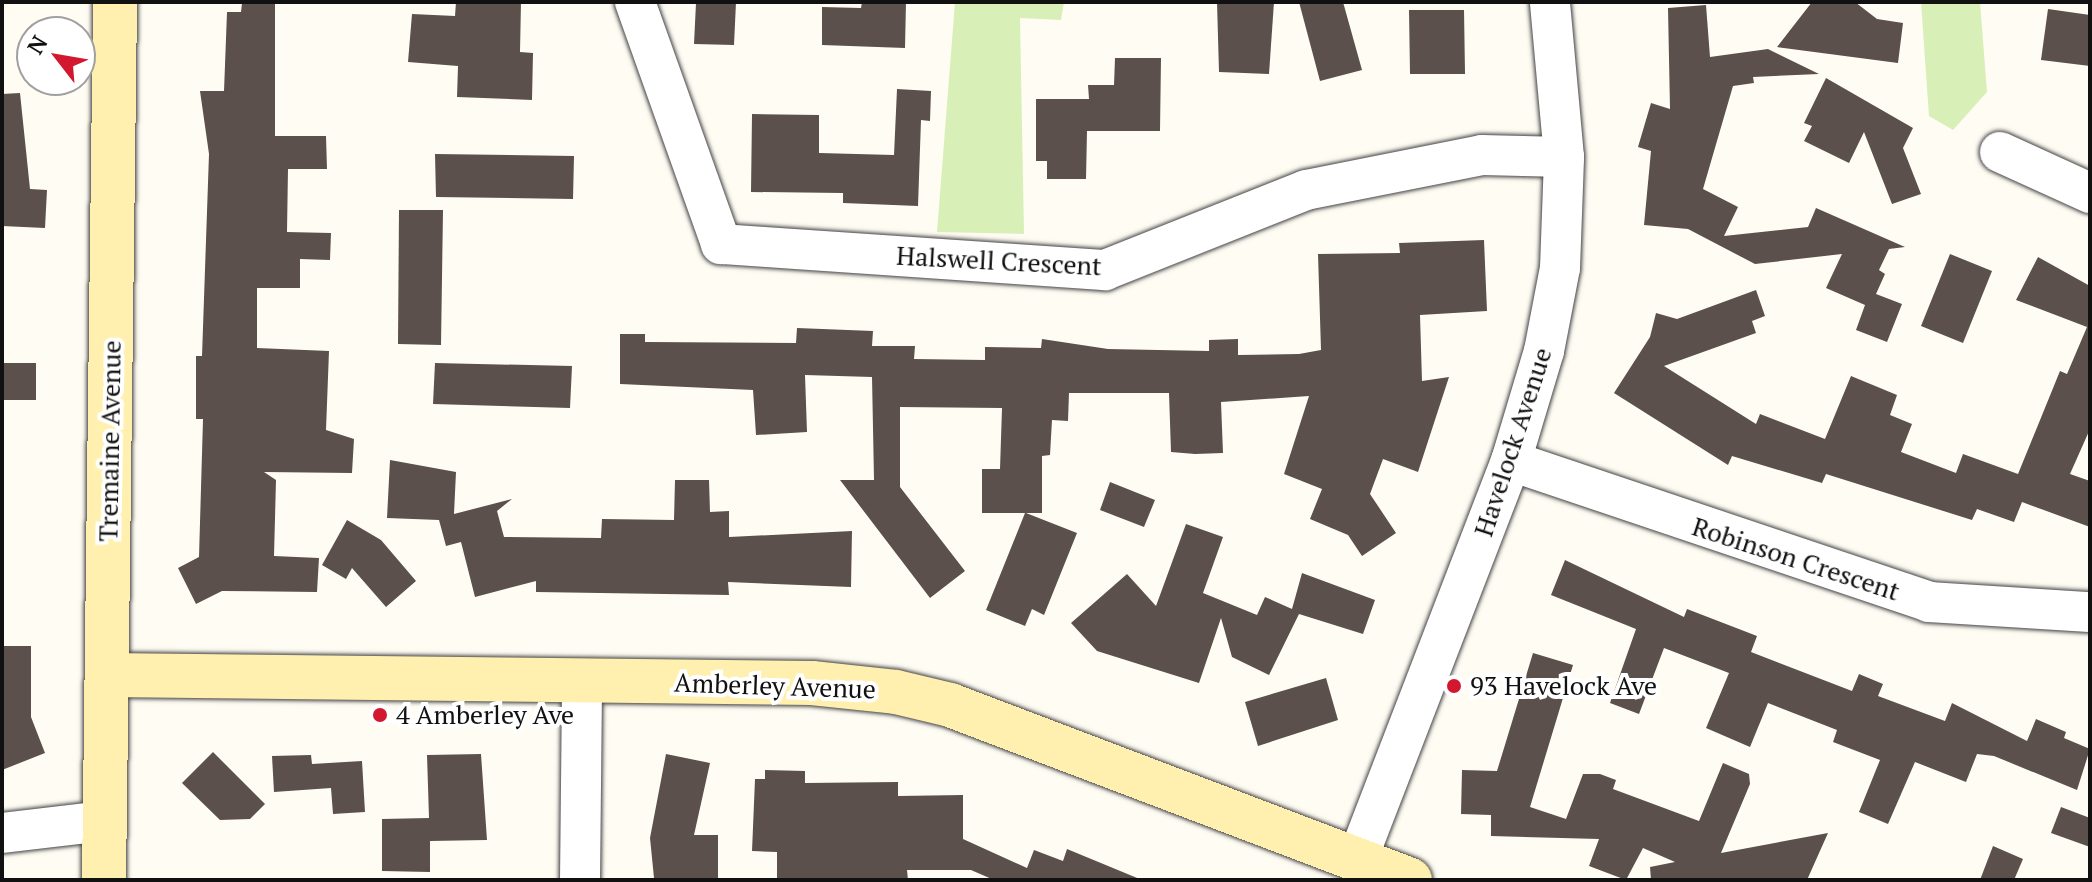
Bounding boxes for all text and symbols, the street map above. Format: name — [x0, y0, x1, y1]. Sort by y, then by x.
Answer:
north arrow — [16, 16, 96, 96]
text: N — [20, 30, 53, 59]
street label: Halswell Crescent — [895, 240, 1103, 282]
street label: Tremaine Avenue — [93, 340, 127, 542]
street label: Havelock Avenue — [1468, 343, 1558, 541]
street label: Robinson Crescent — [1688, 511, 1904, 607]
street label: Amberley Avenue — [673, 667, 877, 705]
place label: 93 Havelock Ave — [1470, 670, 1658, 702]
marker: 93 Havelock Ave — [1445, 677, 1463, 695]
place label: 4 Amberley Ave — [396, 699, 575, 731]
marker: 4 Amberley Ave — [371, 706, 389, 724]

